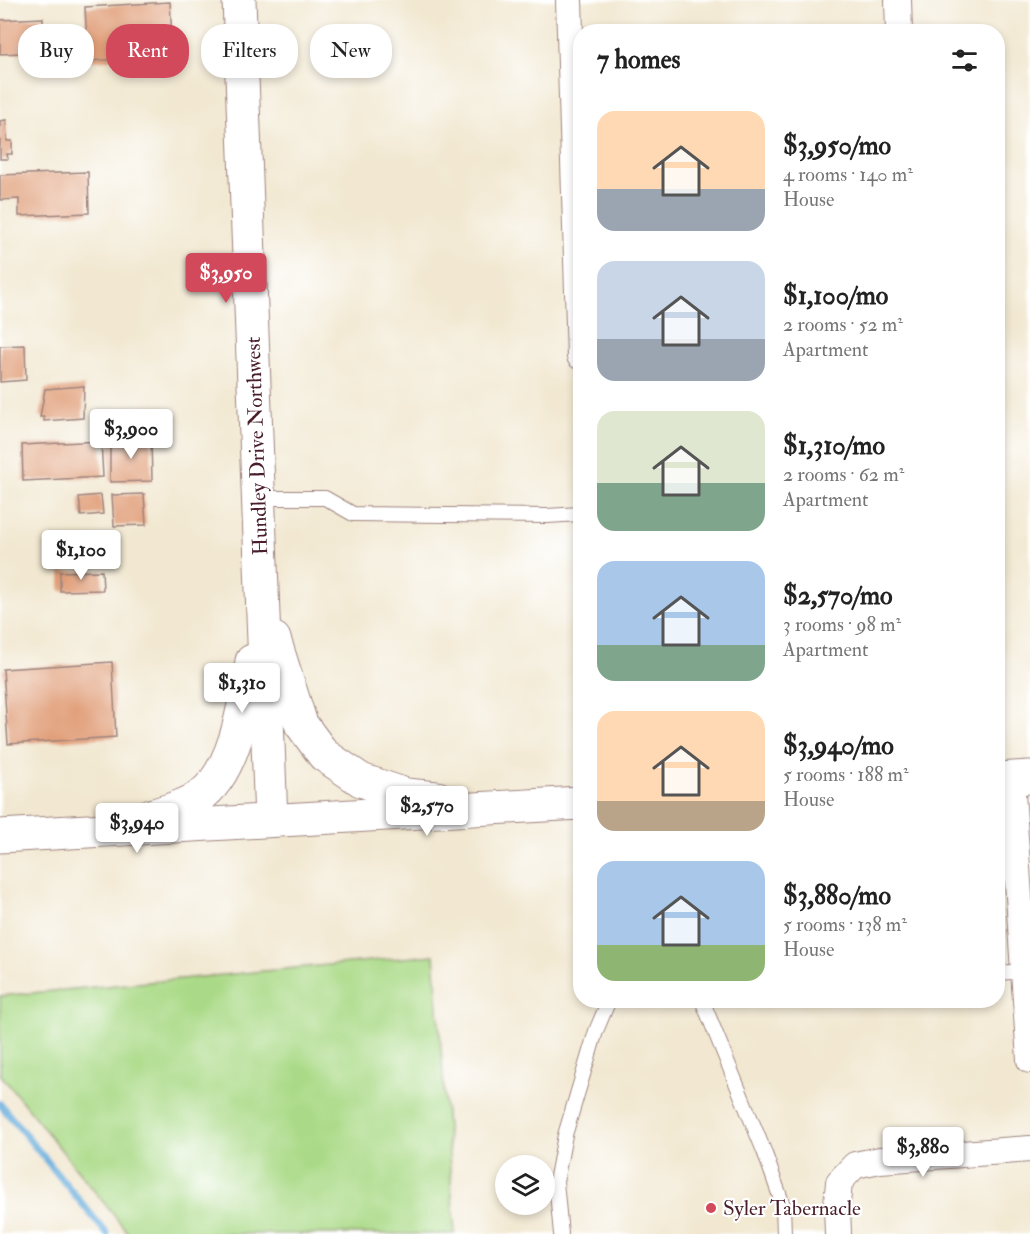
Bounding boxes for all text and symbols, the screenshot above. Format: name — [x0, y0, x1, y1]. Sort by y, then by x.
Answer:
chip: Buy — [18, 24, 94, 78]
chip: Rent — [106, 24, 189, 78]
chip: Filters — [201, 24, 298, 78]
chip: New — [310, 24, 392, 78]
text: 7 homes — [597, 44, 680, 76]
icon: filters — [948, 44, 981, 77]
text: $3,950/mo — [783, 130, 891, 162]
icon: home — [645, 135, 717, 207]
text: 4 rooms · 140 m² — [783, 162, 913, 187]
text: House — [783, 187, 834, 212]
pin: $3,950 — [177, 253, 275, 304]
text: $3,950 — [200, 260, 252, 285]
text: $1,100/mo — [783, 280, 888, 312]
icon: home — [645, 285, 717, 357]
text: 2 rooms · 52 m² — [783, 312, 903, 337]
street label: Hundley Drive Northwest — [240, 336, 274, 556]
text: Apartment — [783, 337, 868, 362]
pin: $3,900 — [82, 409, 180, 460]
text: $3,900 — [104, 416, 158, 441]
text: $1,310/mo — [783, 430, 885, 462]
icon: home — [645, 435, 717, 507]
text: 2 rooms · 62 m² — [783, 462, 904, 487]
text: Apartment — [783, 487, 868, 512]
pin: $1,100 — [32, 530, 130, 581]
text: $1,100 — [56, 537, 106, 562]
text: $2,570/mo — [783, 580, 893, 612]
icon: home — [645, 585, 717, 657]
text: 3 rooms · 98 m² — [783, 612, 901, 637]
text: Apartment — [783, 637, 868, 662]
pin: $1,310 — [193, 663, 291, 714]
text: $1,310 — [218, 670, 266, 695]
text: $3,940/mo — [783, 730, 894, 762]
icon: home — [645, 735, 717, 807]
text: 5 rooms · 188 m² — [783, 762, 909, 787]
pin: $2,570 — [378, 786, 476, 837]
text: House — [783, 787, 834, 812]
text: $2,570 — [400, 793, 454, 818]
pin: $3,940 — [88, 803, 186, 854]
text: $3,940 — [109, 810, 165, 835]
text: $3,880/mo — [783, 880, 891, 912]
icon: home — [645, 885, 717, 957]
text: 5 rooms · 138 m² — [783, 912, 907, 937]
text: House — [783, 937, 834, 962]
pin: $3,880 — [874, 1127, 972, 1178]
text: $3,880 — [897, 1134, 949, 1159]
map controls — [495, 1155, 555, 1215]
button: layers — [495, 1155, 555, 1215]
place label: Syler Tabernacle — [723, 1195, 861, 1222]
marker: Syler Tabernacle — [704, 1201, 718, 1215]

